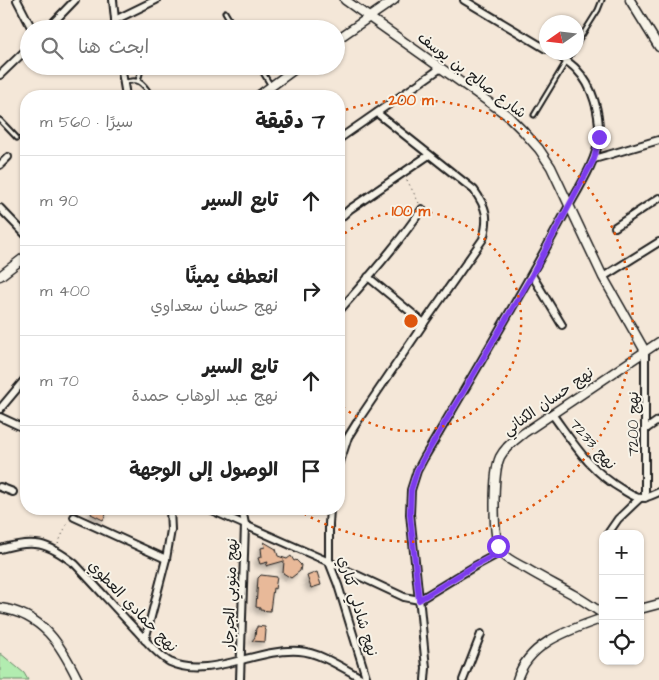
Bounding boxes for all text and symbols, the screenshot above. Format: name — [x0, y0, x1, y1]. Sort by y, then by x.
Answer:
north arrow — [539, 15, 584, 60]
search box — [20, 20, 345, 75]
street label: شارع صالح بن يوسف — [413, 27, 531, 123]
icon: search — [38, 34, 66, 62]
text: ابحث هنا — [78, 34, 149, 61]
text: 200 m — [387, 90, 434, 111]
text: 7 دقيقة — [255, 107, 325, 136]
text: سيرًا · 560 m — [40, 111, 133, 133]
route end — [588, 126, 611, 149]
text: تابع السير — [203, 187, 278, 214]
icon: ahead — [297, 187, 325, 215]
text: 90 m — [40, 190, 78, 212]
text: 100 m — [392, 201, 431, 222]
text: انعطف يمينًا — [186, 264, 278, 291]
icon: right — [297, 277, 325, 305]
text: 400 m — [40, 280, 90, 302]
text: نهج حسان سعداوي — [151, 295, 278, 317]
centre of rings — [402, 312, 420, 330]
text: تابع السير — [203, 354, 278, 381]
street label: نهج حسان الكناني — [499, 362, 599, 442]
icon: ahead — [297, 367, 325, 395]
text: 70 m — [40, 370, 79, 392]
text: نهج عبد الوهاب حمدة — [132, 385, 278, 407]
street label: نهج 7200 — [623, 391, 644, 457]
street label: نهج 7233 — [565, 414, 621, 474]
text: الوصول إلى الوجهة — [129, 457, 278, 484]
icon: arrive — [297, 457, 325, 485]
map controls — [599, 530, 644, 665]
button: + — [599, 530, 644, 575]
route start — [487, 535, 510, 558]
street label: نهج منوبي الجرجار — [218, 538, 245, 651]
street label: نهج شادلي كتاري — [330, 553, 383, 659]
street label: نهج حمادي العطوي — [83, 556, 182, 657]
button: − — [599, 575, 644, 620]
button: locate — [599, 620, 644, 665]

